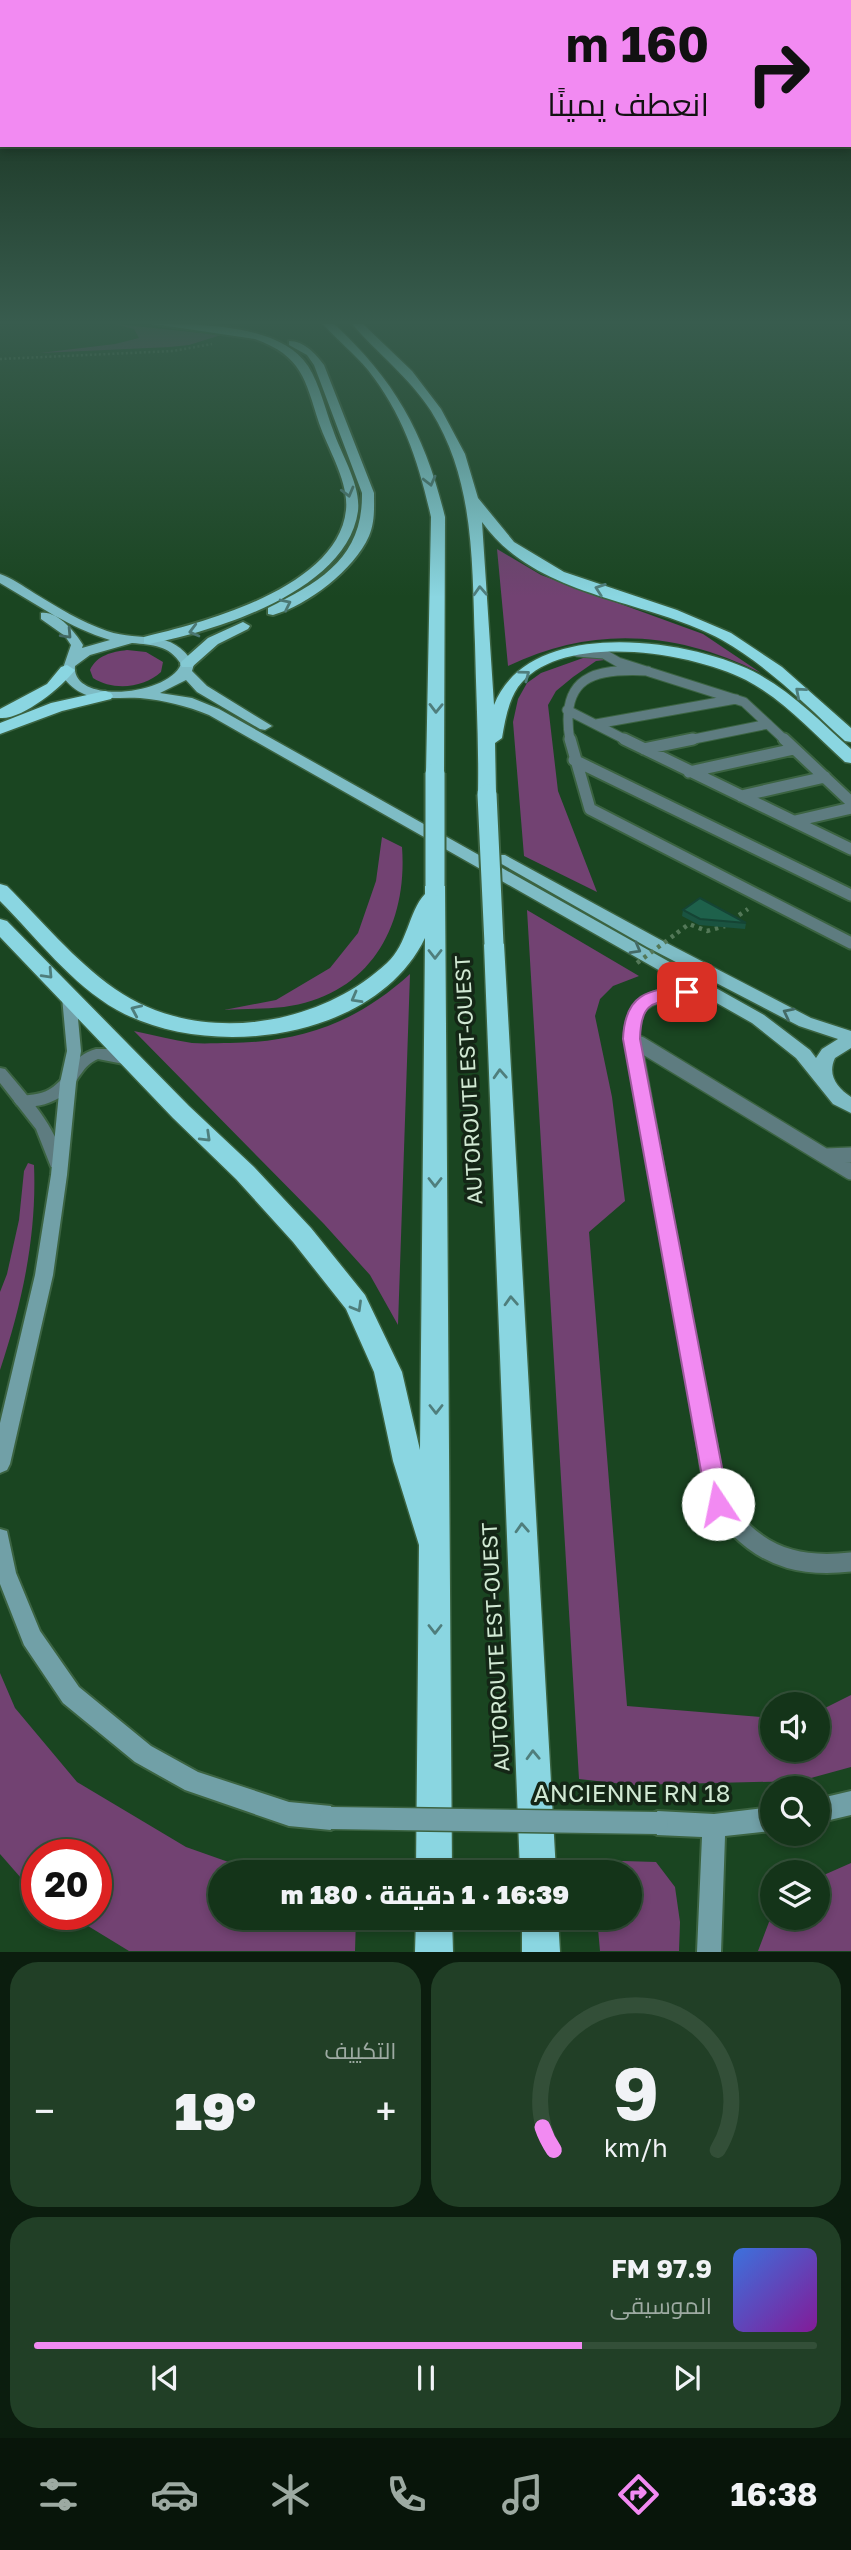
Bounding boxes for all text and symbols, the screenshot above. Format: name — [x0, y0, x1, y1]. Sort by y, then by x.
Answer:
text: 160 m — [566, 14, 709, 73]
icon: right — [733, 28, 824, 119]
text: انعطف يمينًا — [547, 85, 709, 123]
one-way arrow — [422, 475, 436, 487]
one-way arrow — [340, 486, 354, 498]
one-way arrow — [595, 583, 607, 597]
one-way arrow — [472, 585, 487, 596]
one-way arrow — [279, 599, 291, 613]
one-way arrow — [188, 623, 200, 638]
one-way arrow — [59, 625, 72, 638]
one-way arrow — [517, 670, 530, 683]
one-way arrow — [795, 688, 808, 700]
one-way arrow — [428, 703, 444, 713]
one-way arrow — [629, 941, 642, 954]
one-way arrow — [427, 949, 443, 960]
street label: AUTOROUTE EST-OUEST — [448, 955, 488, 1205]
pin — [657, 962, 717, 1022]
one-way arrow — [39, 966, 52, 979]
icon: arrive — [668, 973, 706, 1011]
one-way arrow — [350, 990, 363, 1003]
one-way arrow — [131, 1004, 143, 1018]
one-way arrow — [782, 1008, 795, 1022]
one-way arrow — [493, 1068, 508, 1079]
one-way arrow — [198, 1128, 211, 1141]
one-way arrow — [428, 1176, 443, 1187]
one-way arrow — [504, 1295, 519, 1306]
one-way arrow — [349, 1299, 362, 1312]
one-way arrow — [428, 1404, 444, 1415]
position arrow — [681, 1467, 755, 1541]
street label: AUTOROUTE EST-OUEST — [475, 1522, 515, 1772]
one-way arrow — [515, 1522, 530, 1533]
one-way arrow — [428, 1624, 443, 1635]
map controls — [760, 1692, 830, 1930]
button: sound — [760, 1692, 830, 1762]
one-way arrow — [525, 1750, 540, 1761]
button: search — [760, 1776, 830, 1846]
street label: ANCIENNE RN 18 — [534, 1778, 730, 1807]
speed limit sign: 20 — [21, 1839, 112, 1930]
button: layers — [760, 1860, 830, 1930]
text: 16:39 · 1 دقيقة · 180 m — [281, 1879, 569, 1910]
text: التكييف — [324, 2036, 397, 2064]
text: 9 — [613, 2050, 659, 2137]
text: 19° — [174, 2079, 256, 2141]
text: − — [34, 2088, 55, 2133]
text: + — [376, 2088, 396, 2133]
text: km/h — [604, 2132, 668, 2163]
text: 97.9 FM — [611, 2253, 712, 2284]
text: الموسيقى — [610, 2291, 712, 2319]
icon: previous — [146, 2359, 184, 2397]
icon: pause — [407, 2359, 445, 2397]
icon: next — [668, 2359, 706, 2397]
icon: filters — [34, 2470, 83, 2519]
icon: car — [150, 2470, 199, 2519]
icon: climate — [266, 2470, 315, 2519]
icon: phone — [382, 2470, 431, 2519]
icon: music — [498, 2470, 547, 2519]
icon: directions — [614, 2470, 663, 2519]
text: 16:38 — [730, 2475, 817, 2513]

